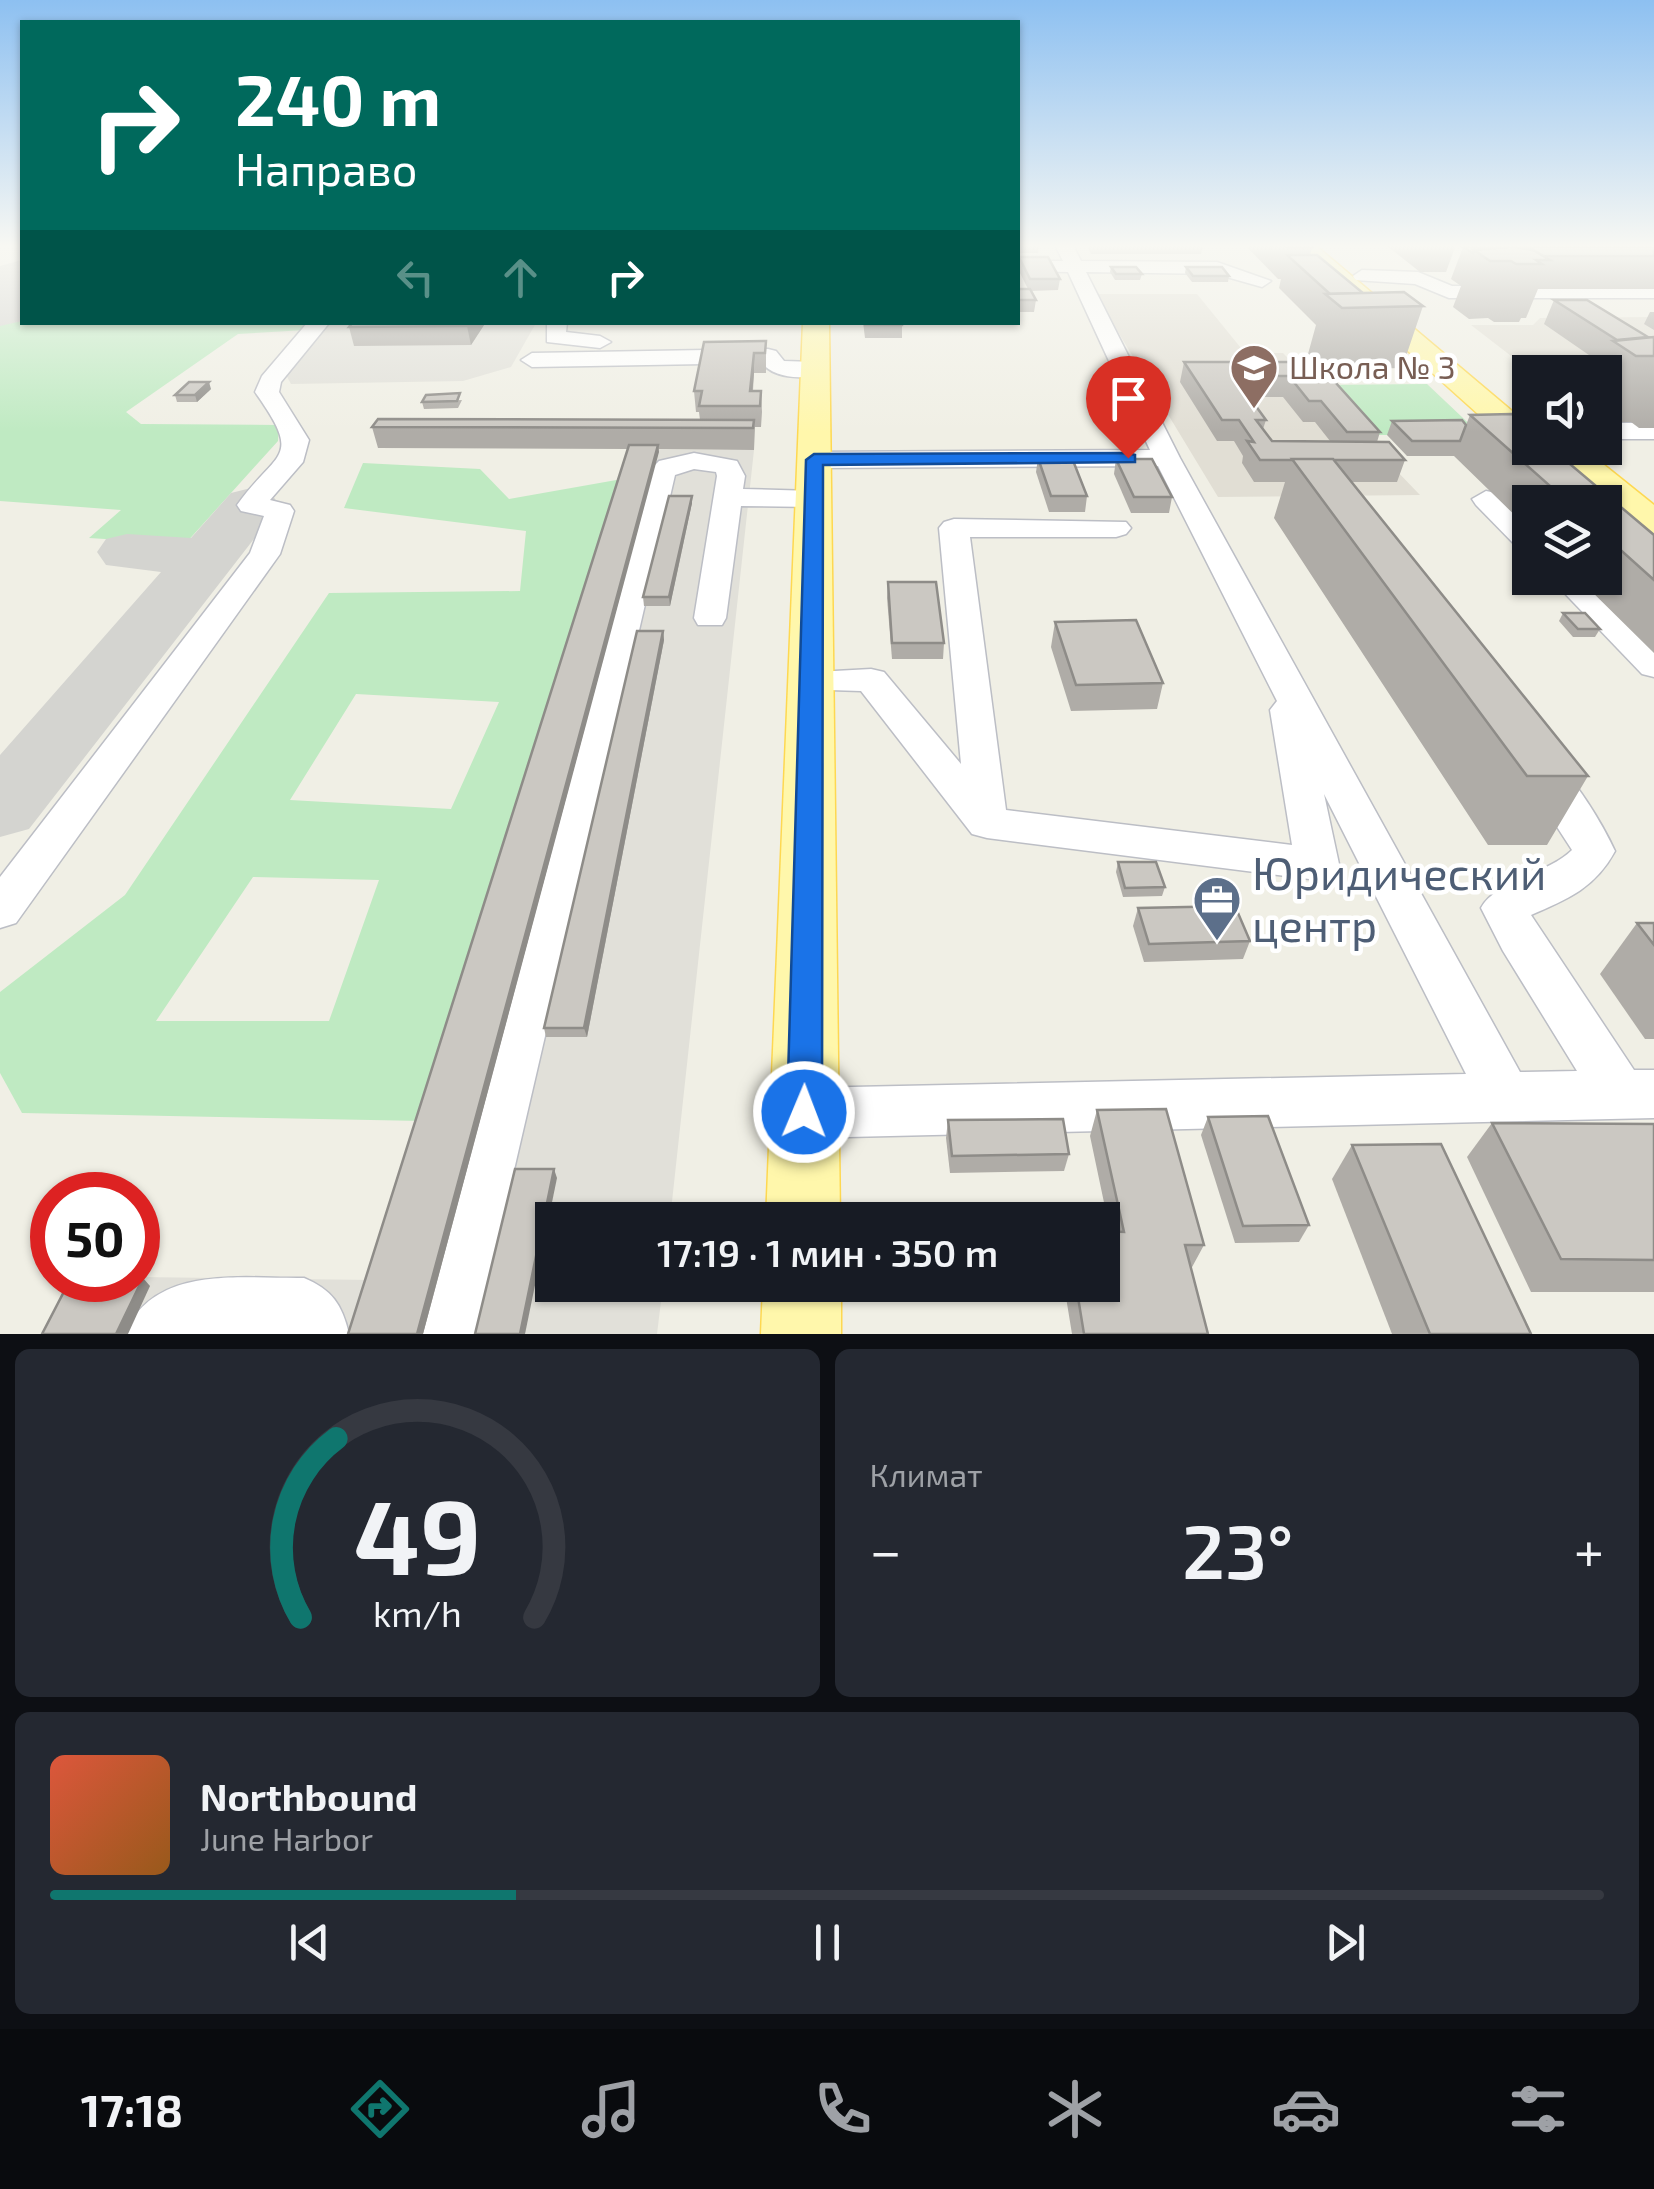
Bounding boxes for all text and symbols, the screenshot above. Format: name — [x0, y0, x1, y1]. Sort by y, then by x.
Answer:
text: 240 m — [235, 56, 441, 140]
icon: right — [70, 60, 200, 190]
text: Направо — [235, 141, 417, 195]
icon: left — [388, 250, 443, 305]
icon: ahead — [493, 250, 548, 305]
icon: right — [598, 250, 653, 305]
school or university icon: Школа № 3 — [1228, 342, 1280, 410]
place label: Школа № 3 — [1289, 347, 1456, 385]
map controls — [1512, 355, 1622, 595]
button: sound — [1512, 355, 1622, 465]
pin — [1086, 356, 1171, 459]
icon: arrive — [1101, 371, 1156, 426]
button: layers — [1512, 485, 1622, 595]
place label: Юридический центр — [1252, 845, 1547, 951]
office icon: Юридический центр — [1191, 874, 1243, 942]
position arrow — [752, 1060, 856, 1164]
speed limit sign: 50 — [30, 1172, 160, 1302]
text: 17:19 · 1 мин · 350 m — [657, 1229, 998, 1275]
text: Климат — [870, 1455, 983, 1493]
text: 49 — [353, 1471, 481, 1596]
text: 23° — [1182, 1504, 1293, 1594]
text: − — [870, 1516, 902, 1582]
text: + — [1574, 1516, 1604, 1582]
text: km/h — [373, 1591, 462, 1634]
text: Northbound — [200, 1773, 418, 1819]
text: June Harbor — [200, 1819, 373, 1857]
icon: previous — [282, 1915, 337, 1970]
icon: pause — [800, 1915, 855, 1970]
icon: next — [1318, 1915, 1373, 1970]
icon: directions — [345, 2074, 415, 2144]
icon: music — [576, 2074, 646, 2144]
icon: phone — [808, 2074, 878, 2144]
icon: climate — [1040, 2074, 1110, 2144]
icon: car — [1271, 2074, 1341, 2144]
icon: filters — [1503, 2074, 1573, 2144]
text: 17:18 — [81, 2082, 183, 2136]

